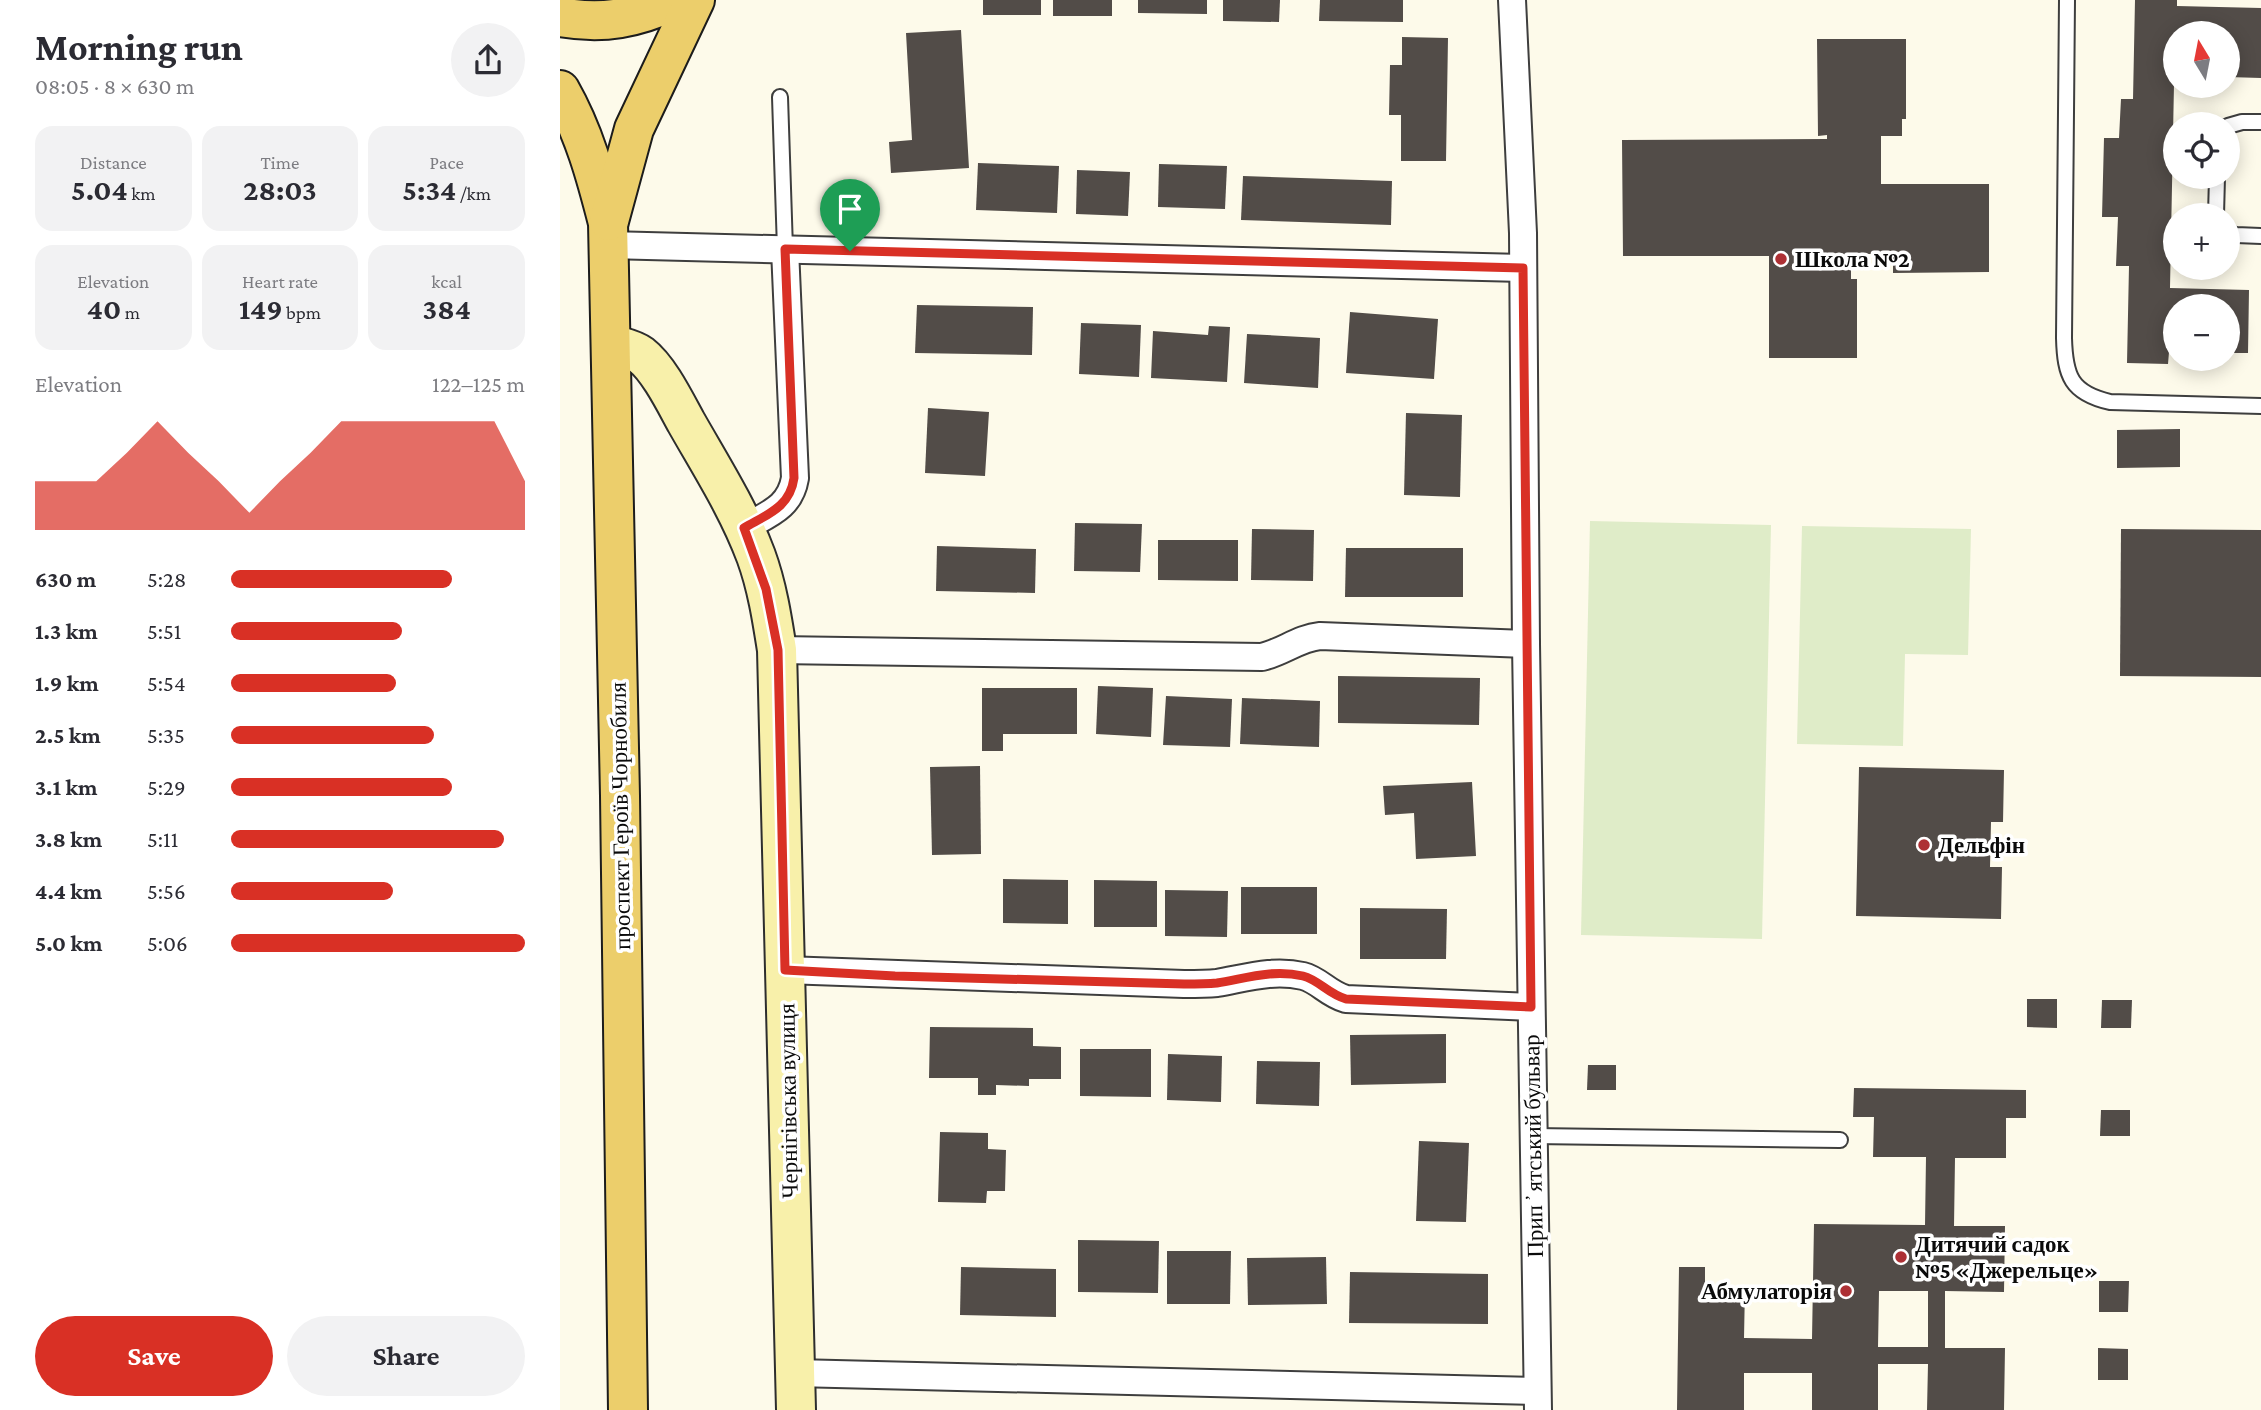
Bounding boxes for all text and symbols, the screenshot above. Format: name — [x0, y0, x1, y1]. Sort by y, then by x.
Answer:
north arrow — [2163, 21, 2240, 98]
map controls — [2163, 21, 2240, 371]
button: share — [451, 23, 525, 97]
text: Morning run — [35, 26, 243, 68]
text: 08:05 · 8 × 630 m — [35, 73, 194, 99]
button: locate — [2163, 112, 2240, 189]
text: Distance — [80, 152, 147, 173]
text: Time — [261, 152, 299, 173]
text: Pace — [430, 152, 464, 173]
text: 5.04 — [71, 173, 128, 206]
text: 28:03 — [243, 173, 317, 206]
text: 5:34 — [402, 173, 456, 206]
pin — [820, 179, 880, 251]
text: km — [128, 183, 156, 204]
text: /km — [456, 183, 491, 204]
icon: arrive — [831, 190, 869, 228]
button: + — [2163, 203, 2240, 280]
place label: Школа №2 — [1795, 246, 1910, 272]
marker: Школа №2 — [1773, 251, 1789, 267]
text: Elevation — [77, 271, 149, 292]
text: Heart rate — [242, 271, 318, 292]
text: kcal — [431, 271, 462, 292]
text: 40 — [87, 292, 121, 325]
text: 149 — [239, 292, 283, 325]
text: 384 — [423, 292, 471, 325]
button: − — [2163, 294, 2240, 371]
text: m — [121, 302, 140, 323]
text: bpm — [283, 302, 321, 323]
text: Elevation — [35, 371, 122, 397]
text: 122–125 m — [432, 371, 525, 397]
text: 630 m — [35, 566, 96, 592]
text: 5:28 — [147, 566, 186, 592]
text: 1.3 km — [35, 618, 98, 644]
text: 5:51 — [147, 618, 181, 644]
text: 1.9 km — [35, 670, 99, 696]
text: 5:54 — [147, 670, 186, 696]
street label: проспект Героїв Чорнобиля — [605, 681, 635, 950]
text: 2.5 km — [35, 722, 101, 748]
text: 5:35 — [147, 722, 185, 748]
text: 3.1 km — [35, 774, 98, 800]
text: 5:29 — [147, 774, 186, 800]
text: 3.8 km — [35, 826, 102, 852]
text: 5:11 — [147, 826, 178, 852]
place label: Дельфін — [1938, 832, 2025, 858]
marker: Дельфін — [1916, 837, 1932, 853]
text: 4.4 km — [35, 878, 102, 904]
text: 5:56 — [147, 878, 186, 904]
text: 5.0 km — [35, 930, 102, 956]
text: 5:06 — [147, 930, 188, 956]
street label: Чернігівська вулиця — [773, 1003, 803, 1199]
street label: Припʼятський бульвар — [1518, 1034, 1548, 1258]
place label: Дитячий садок №5 «Джерельце» — [1915, 1231, 2098, 1283]
marker: Дитячий садок №5 «Джерельце» — [1893, 1249, 1909, 1265]
place label: Абмулаторія — [1701, 1278, 1832, 1304]
marker: Абмулаторія — [1838, 1283, 1854, 1299]
button: Save — [35, 1316, 273, 1396]
button: Share — [287, 1316, 525, 1396]

